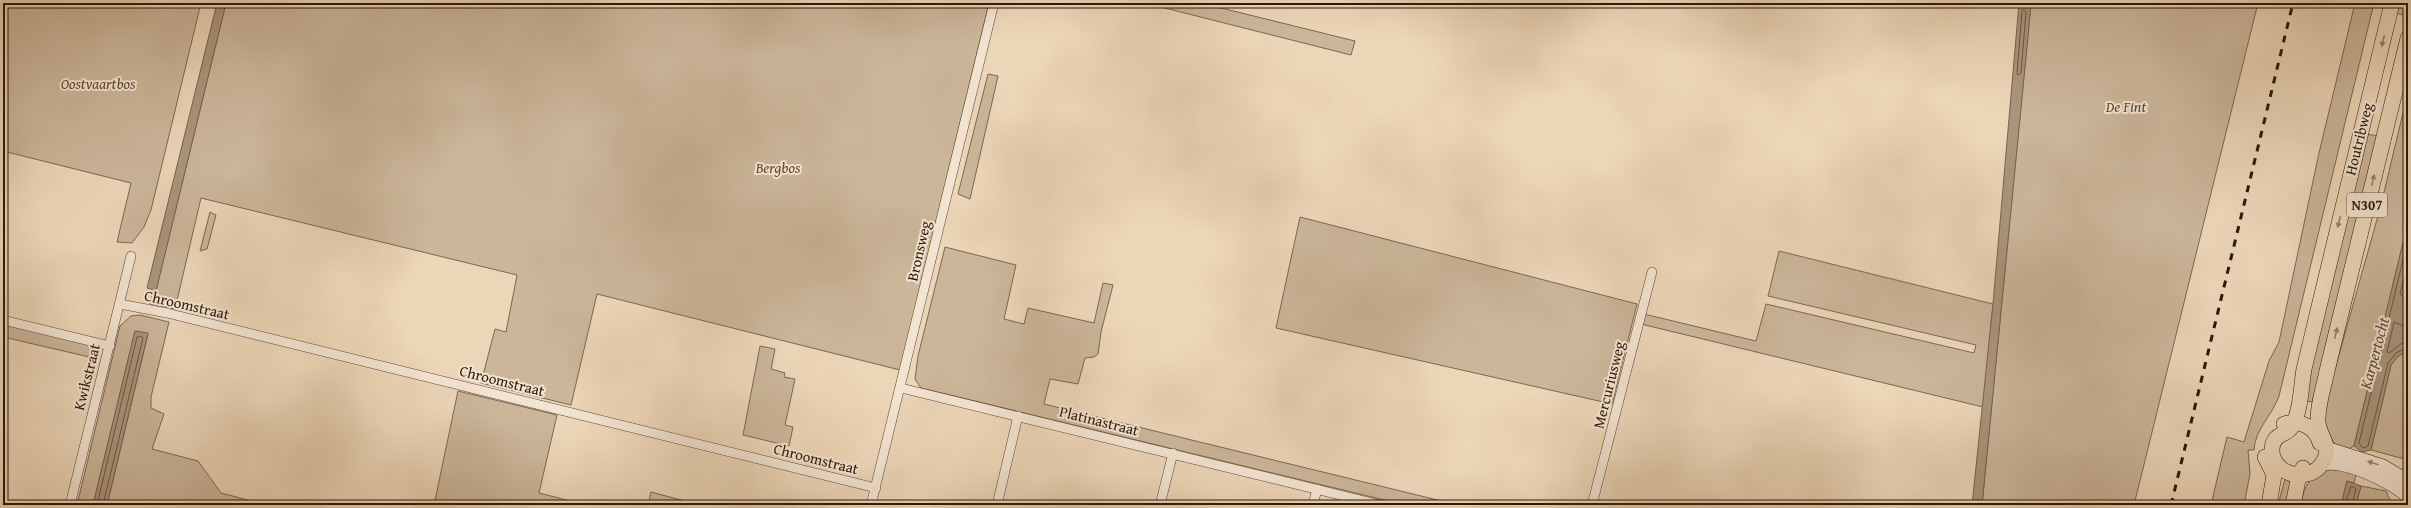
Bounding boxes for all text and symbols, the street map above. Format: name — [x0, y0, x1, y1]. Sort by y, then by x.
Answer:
one-way arrow — [2379, 35, 2385, 47]
park label: Oostvaartbos — [61, 73, 136, 94]
park label: De Fint — [2105, 96, 2146, 117]
street label: Houtribweg — [2339, 100, 2378, 177]
park label: Bergbos — [755, 157, 801, 178]
one-way arrow — [2371, 174, 2377, 186]
road number: N307 — [2347, 193, 2387, 217]
one-way arrow — [2336, 216, 2342, 228]
street label: Bronsweg — [901, 218, 936, 283]
street label: Chroomstraat — [142, 285, 232, 325]
water label: Karpertocht — [2353, 313, 2395, 393]
one-way arrow — [2333, 327, 2339, 339]
street label: Mercuriusweg — [1588, 338, 1630, 431]
street label: Kwikstraat — [68, 341, 105, 412]
street label: Chroomstraat — [457, 360, 547, 401]
street label: Platinastraat — [1057, 401, 1142, 441]
street label: Chroomstraat — [771, 438, 861, 479]
one-way arrow — [2367, 460, 2379, 466]

